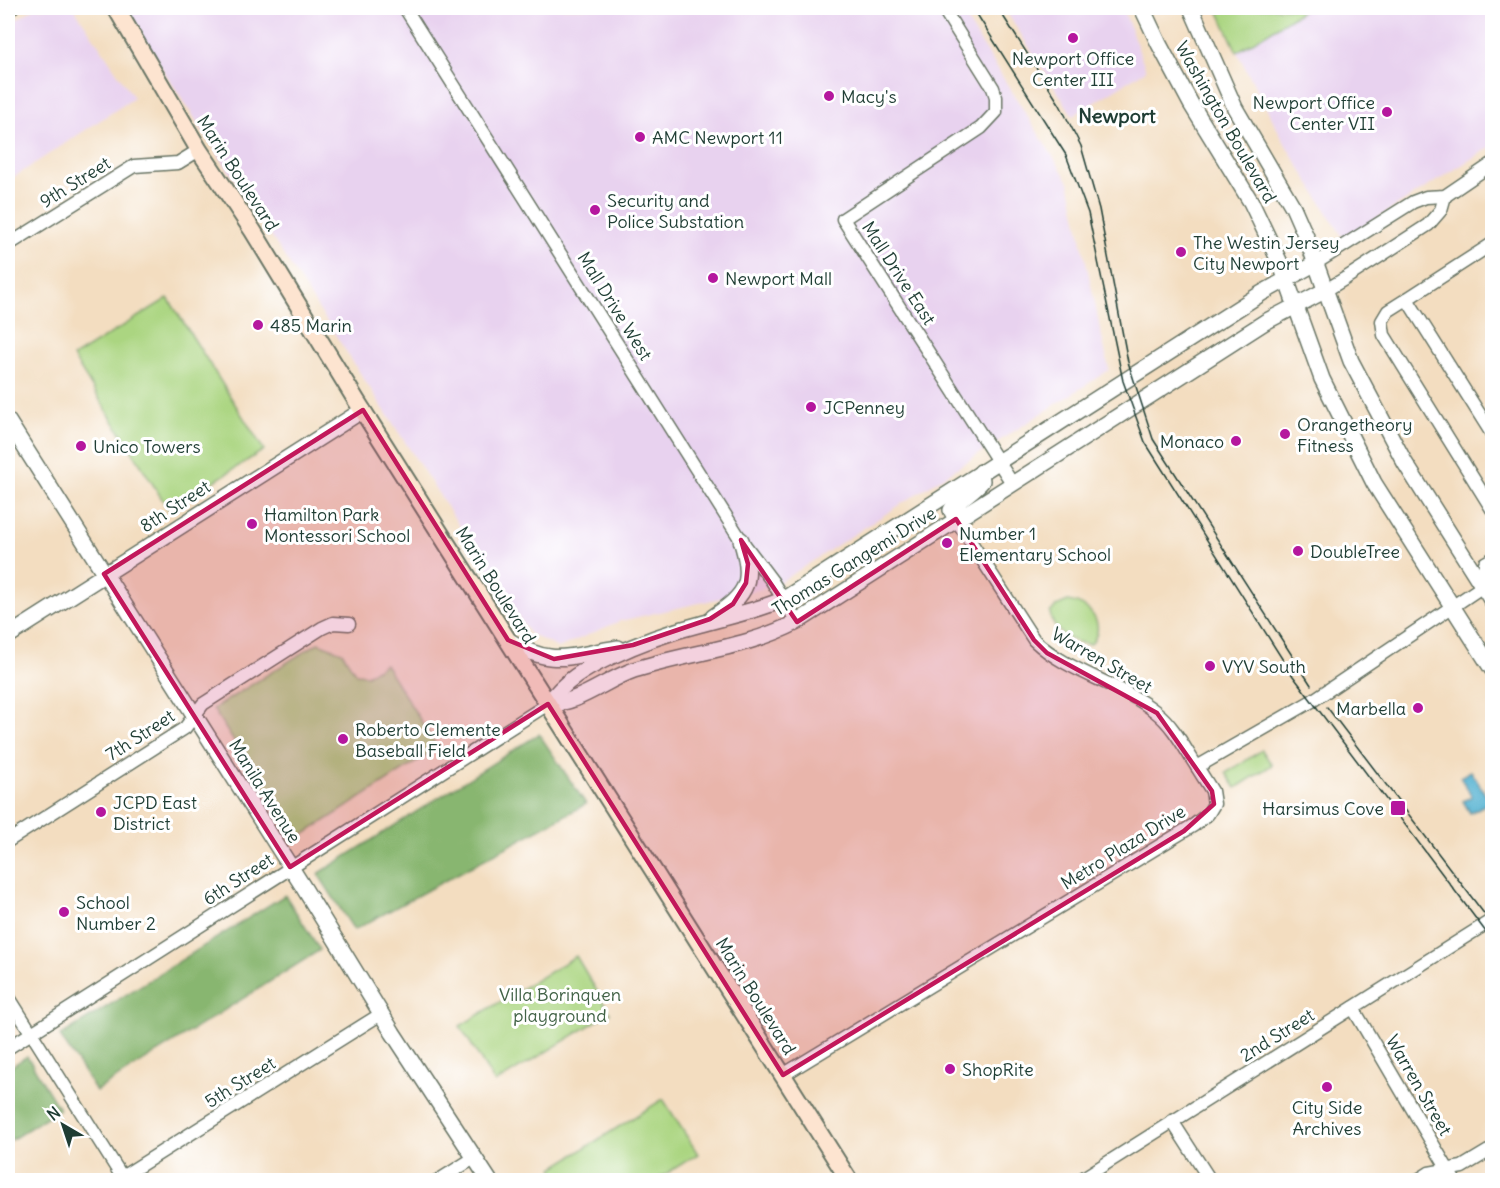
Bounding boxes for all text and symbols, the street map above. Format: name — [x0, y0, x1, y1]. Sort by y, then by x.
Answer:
marker: Newport Office Center III — [1066, 31, 1080, 45]
street label: Washington Boulevard — [1170, 37, 1282, 207]
place label: Newport Office Center III — [1012, 47, 1134, 91]
place label: Macy's — [841, 85, 897, 108]
marker: Macy's — [822, 89, 836, 103]
place label: Newport Office Center VII — [1253, 91, 1375, 135]
district label: Newport — [1078, 103, 1156, 128]
marker: Newport Office Center VII — [1380, 105, 1394, 119]
street label: Marin Boulevard — [192, 111, 284, 236]
place label: AMC Newport 11 — [652, 126, 783, 149]
marker: AMC Newport 11 — [633, 130, 647, 144]
street label: 9th Street — [35, 151, 115, 213]
place label: Security and Police Substation — [607, 189, 744, 233]
marker: Security and Police Substation — [588, 203, 602, 217]
street label: Mall Drive East — [857, 217, 941, 329]
place label: The Westin Jersey City Newport — [1193, 231, 1339, 275]
marker: The Westin Jersey City Newport — [1174, 245, 1188, 259]
street label: Mall Drive West — [572, 247, 658, 365]
place label: Newport Mall — [725, 267, 832, 290]
marker: Newport Mall — [706, 271, 720, 285]
place label: 485 Marin — [270, 314, 352, 337]
marker: 485 Marin — [251, 318, 265, 332]
place label: JCPenney — [823, 396, 905, 419]
marker: JCPenney — [804, 400, 818, 414]
place label: Orangetheory Fitness — [1297, 413, 1412, 457]
marker: Orangetheory Fitness — [1278, 427, 1292, 441]
place label: Monaco — [1160, 430, 1224, 453]
marker: Monaco — [1229, 434, 1243, 448]
place label: Unico Towers — [93, 435, 201, 458]
marker: Unico Towers — [74, 439, 88, 453]
street label: 8th Street — [136, 475, 214, 537]
street label: Thomas Gangemi Drive — [768, 501, 940, 621]
place label: Hamilton Park Montessori School — [264, 503, 410, 547]
marker: Hamilton Park Montessori School — [245, 517, 259, 531]
street label: Marin Boulevard — [451, 522, 541, 648]
place label: Number 1 Elementary School — [959, 522, 1111, 566]
marker: Number 1 Elementary School — [940, 536, 954, 550]
place label: DoubleTree — [1310, 540, 1400, 563]
marker: DoubleTree — [1291, 544, 1305, 558]
street label: Warren Street — [1047, 622, 1157, 698]
place label: VYV South — [1222, 655, 1306, 678]
marker: VYV South — [1203, 659, 1217, 673]
place label: Marbella — [1336, 697, 1406, 720]
marker: Marbella — [1411, 701, 1425, 715]
street label: 7th Street — [101, 704, 179, 766]
place label: Roberto Clemente Baseball Field — [355, 718, 501, 762]
marker: Roberto Clemente Baseball Field — [336, 732, 350, 746]
street label: Manila Avenue — [224, 735, 306, 847]
place label: JCPD East District — [113, 791, 197, 835]
place label: Harsimus Cove — [1262, 797, 1384, 820]
street label: Metro Plaza Drive — [1056, 799, 1190, 895]
marker: Harsimus Cove — [1389, 799, 1407, 817]
marker: JCPD East District — [94, 805, 108, 819]
street label: 6th Street — [199, 848, 277, 910]
place label: School Number 2 — [76, 891, 156, 935]
marker: School Number 2 — [57, 905, 71, 919]
street label: Marin Boulevard — [711, 933, 801, 1059]
park label: Villa Borinquen playground — [499, 983, 621, 1027]
street label: 2nd Street — [1236, 1003, 1318, 1067]
street label: Warren Street — [1381, 1030, 1457, 1140]
street label: 5th Street — [200, 1051, 280, 1113]
place label: ShopRite — [962, 1058, 1034, 1081]
marker: ShopRite — [943, 1062, 957, 1076]
marker: City Side Archives — [1320, 1080, 1334, 1094]
north arrow — [33, 1095, 93, 1155]
place label: City Side Archives — [1292, 1096, 1362, 1140]
text: N — [43, 1102, 64, 1125]

